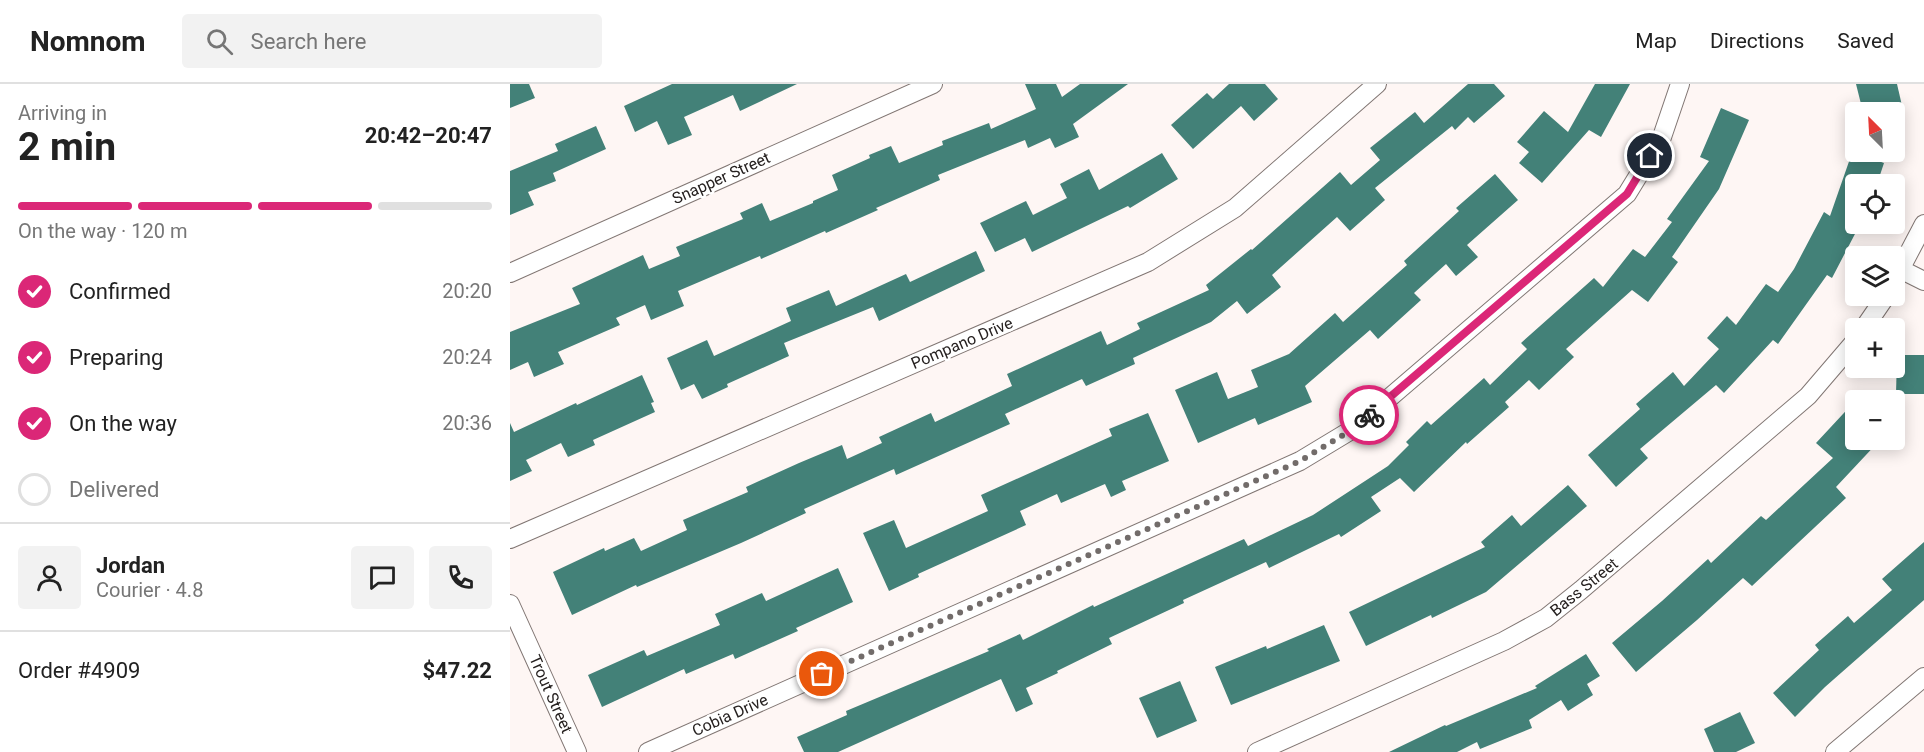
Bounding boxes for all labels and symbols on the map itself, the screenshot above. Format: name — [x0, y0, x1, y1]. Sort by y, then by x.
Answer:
north arrow — [1845, 102, 1905, 162]
pin — [1624, 130, 1675, 181]
street label: Snapper Street — [669, 148, 773, 208]
street label: Pompano Drive — [908, 313, 1016, 373]
courier — [1339, 385, 1399, 445]
street label: Bass Street — [1546, 554, 1622, 620]
pin — [796, 648, 847, 699]
street label: Trout Street — [525, 652, 577, 736]
street label: Cobia Drive — [689, 690, 771, 740]

